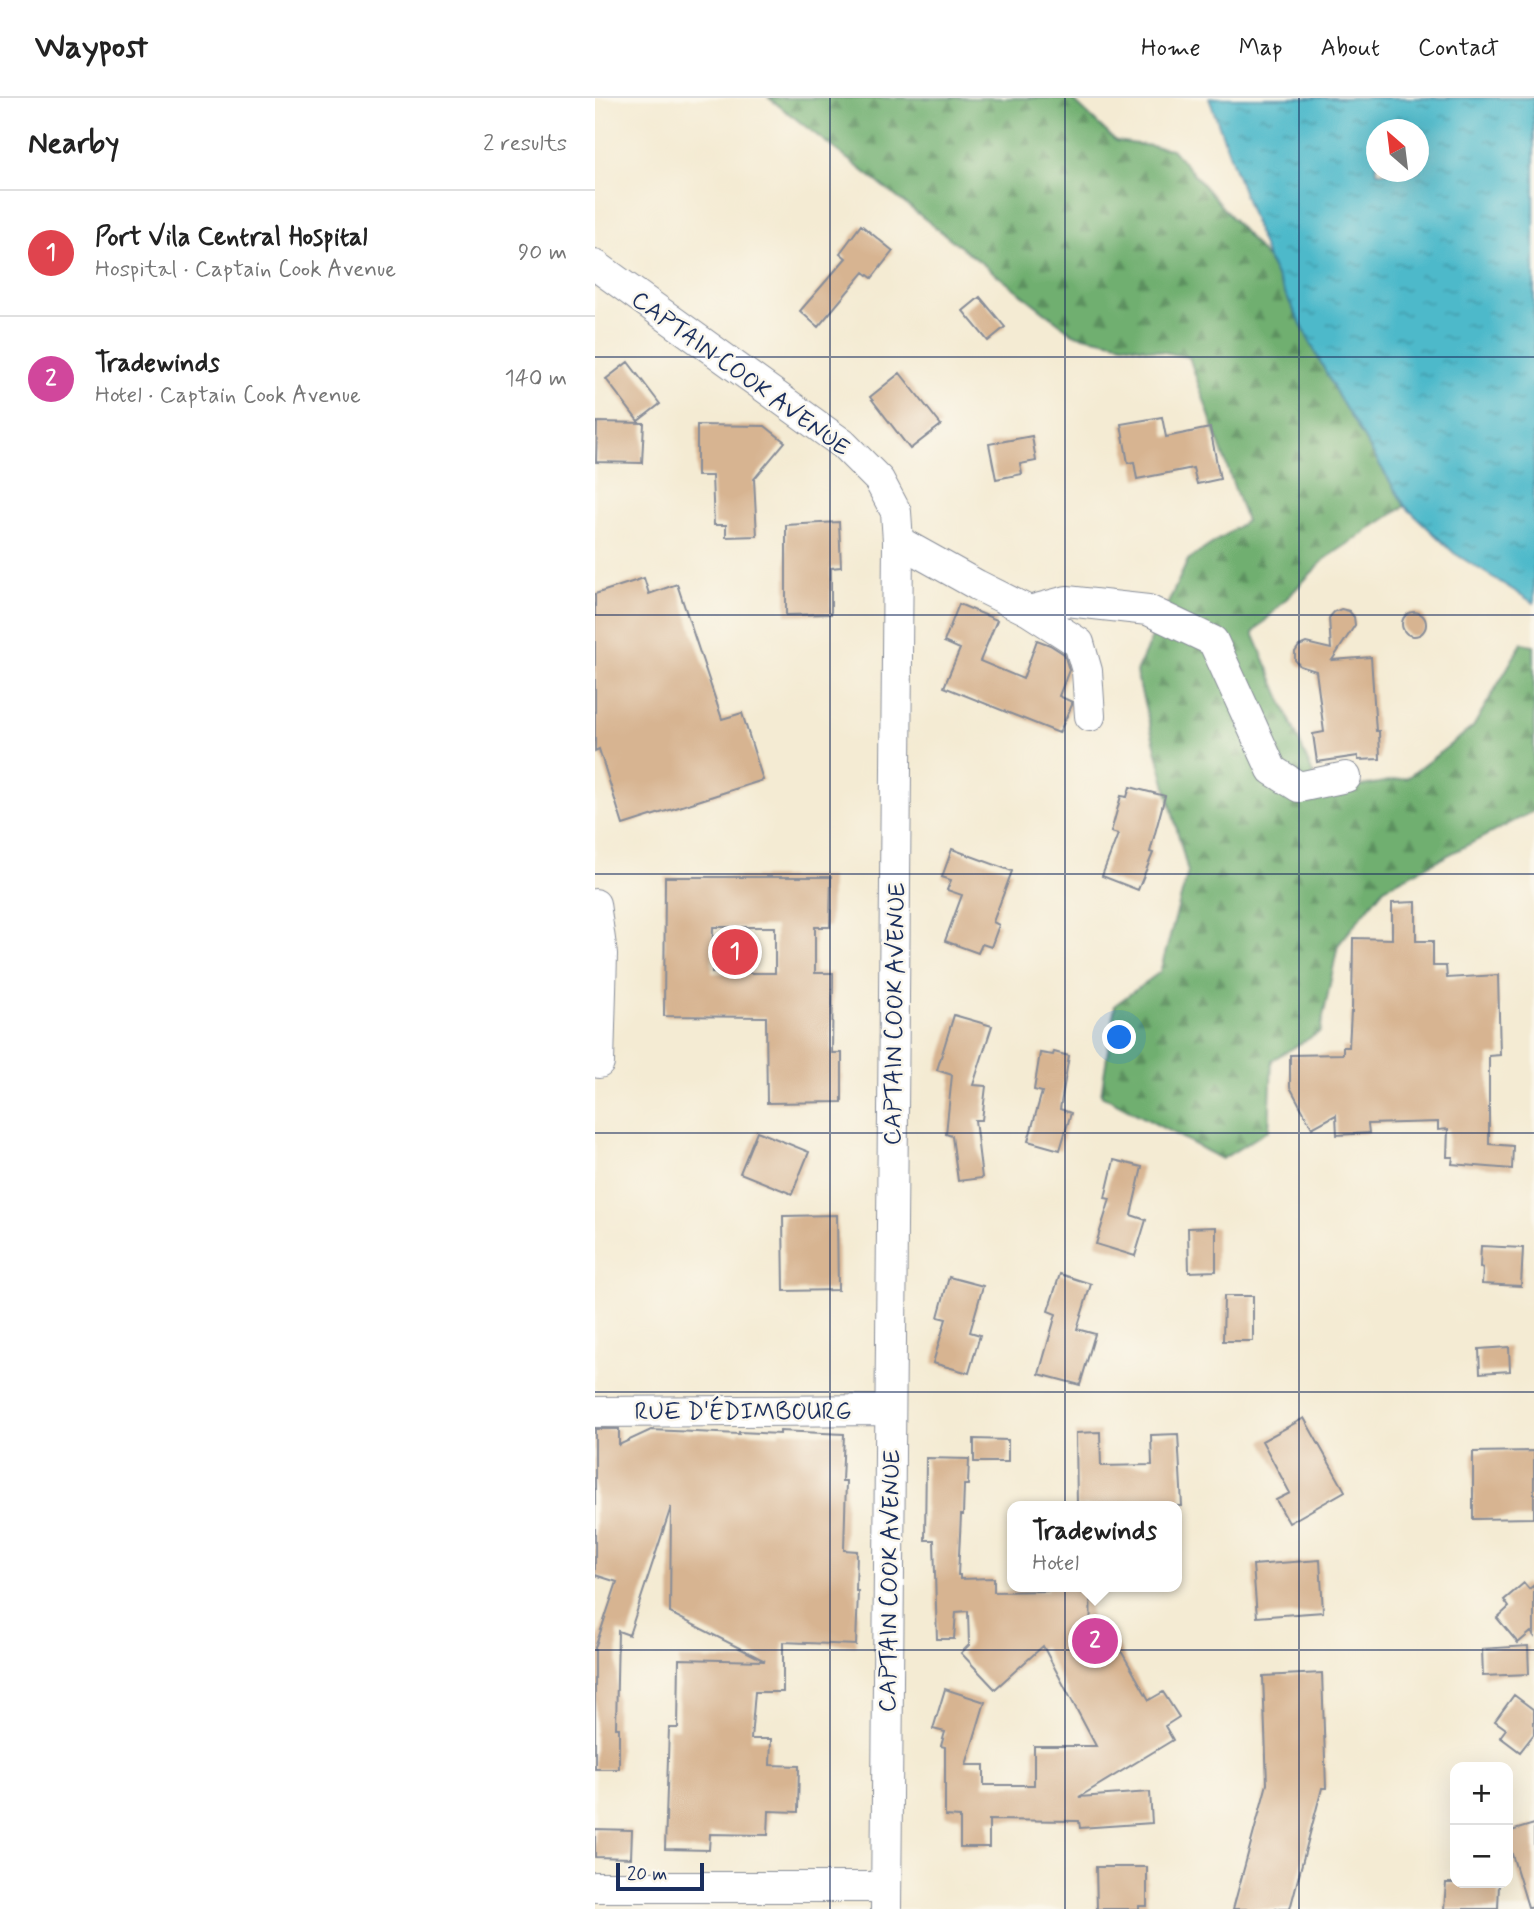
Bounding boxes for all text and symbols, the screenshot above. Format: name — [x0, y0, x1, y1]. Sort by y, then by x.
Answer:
text: Waypost — [35, 26, 148, 70]
text: Home — [1141, 33, 1201, 64]
text: Map — [1239, 33, 1283, 64]
text: About — [1321, 33, 1380, 64]
text: Contact — [1418, 33, 1499, 64]
north arrow — [1366, 119, 1429, 182]
text: Nearby — [28, 124, 119, 163]
text: 2 results — [483, 129, 567, 159]
text: Port Vila Central Hospital — [95, 221, 368, 255]
text: 1 — [46, 238, 56, 268]
text: 90 m — [518, 238, 567, 268]
text: Hospital · Captain Cook Avenue — [95, 255, 396, 285]
street label: CAPTAIN COOK AVENUE — [625, 284, 856, 464]
text: Tradewinds — [95, 347, 220, 381]
text: 2 — [45, 364, 57, 394]
text: 140 m — [504, 364, 567, 394]
text: Hotel · Captain Cook Avenue — [95, 381, 361, 411]
street label: CAPTAIN COOK AVENUE — [878, 882, 913, 1146]
pin: 1 — [712, 926, 758, 978]
your location — [1102, 1020, 1136, 1054]
street label: RUE D'ÉDIMBOURG — [634, 1395, 852, 1428]
street label: CAPTAIN COOK AVENUE — [873, 1449, 908, 1713]
popup — [1007, 1501, 1182, 1592]
text: Tradewinds — [1032, 1515, 1157, 1549]
text: Hotel — [1032, 1549, 1079, 1579]
pin: 2 — [1072, 1615, 1118, 1667]
map controls — [1450, 1762, 1513, 1888]
button: + — [1450, 1762, 1513, 1825]
button: − — [1450, 1825, 1513, 1888]
scale bar — [616, 1860, 703, 1892]
text: 20 m — [627, 1862, 667, 1887]

